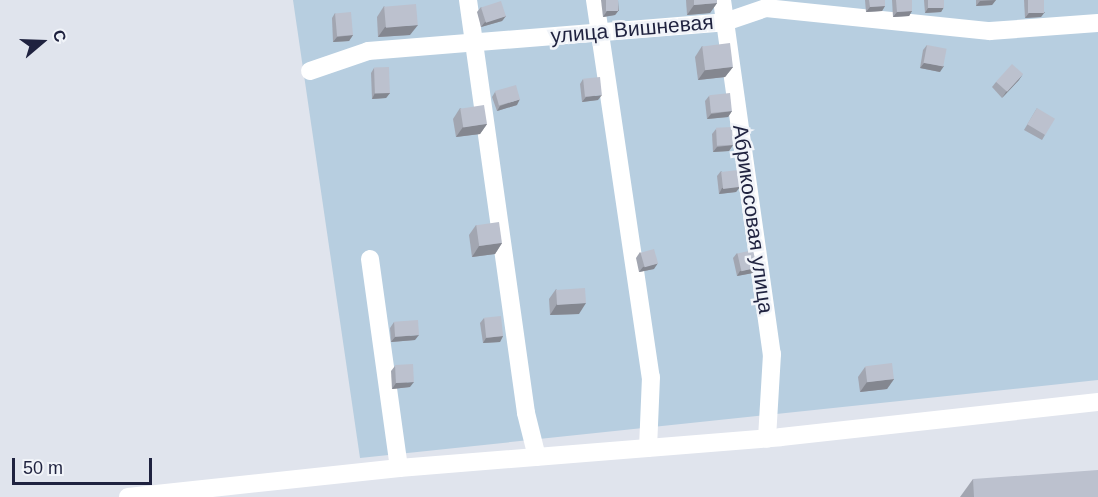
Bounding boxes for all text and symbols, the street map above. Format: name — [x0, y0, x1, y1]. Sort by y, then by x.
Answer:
street label: улица Вишневая — [550, 9, 714, 49]
north arrow — [12, 12, 72, 72]
text: С — [50, 28, 69, 44]
street label: Абрикосовая улица — [727, 123, 779, 315]
scale bar — [15, 446, 154, 484]
text: 50 m — [23, 458, 63, 478]

